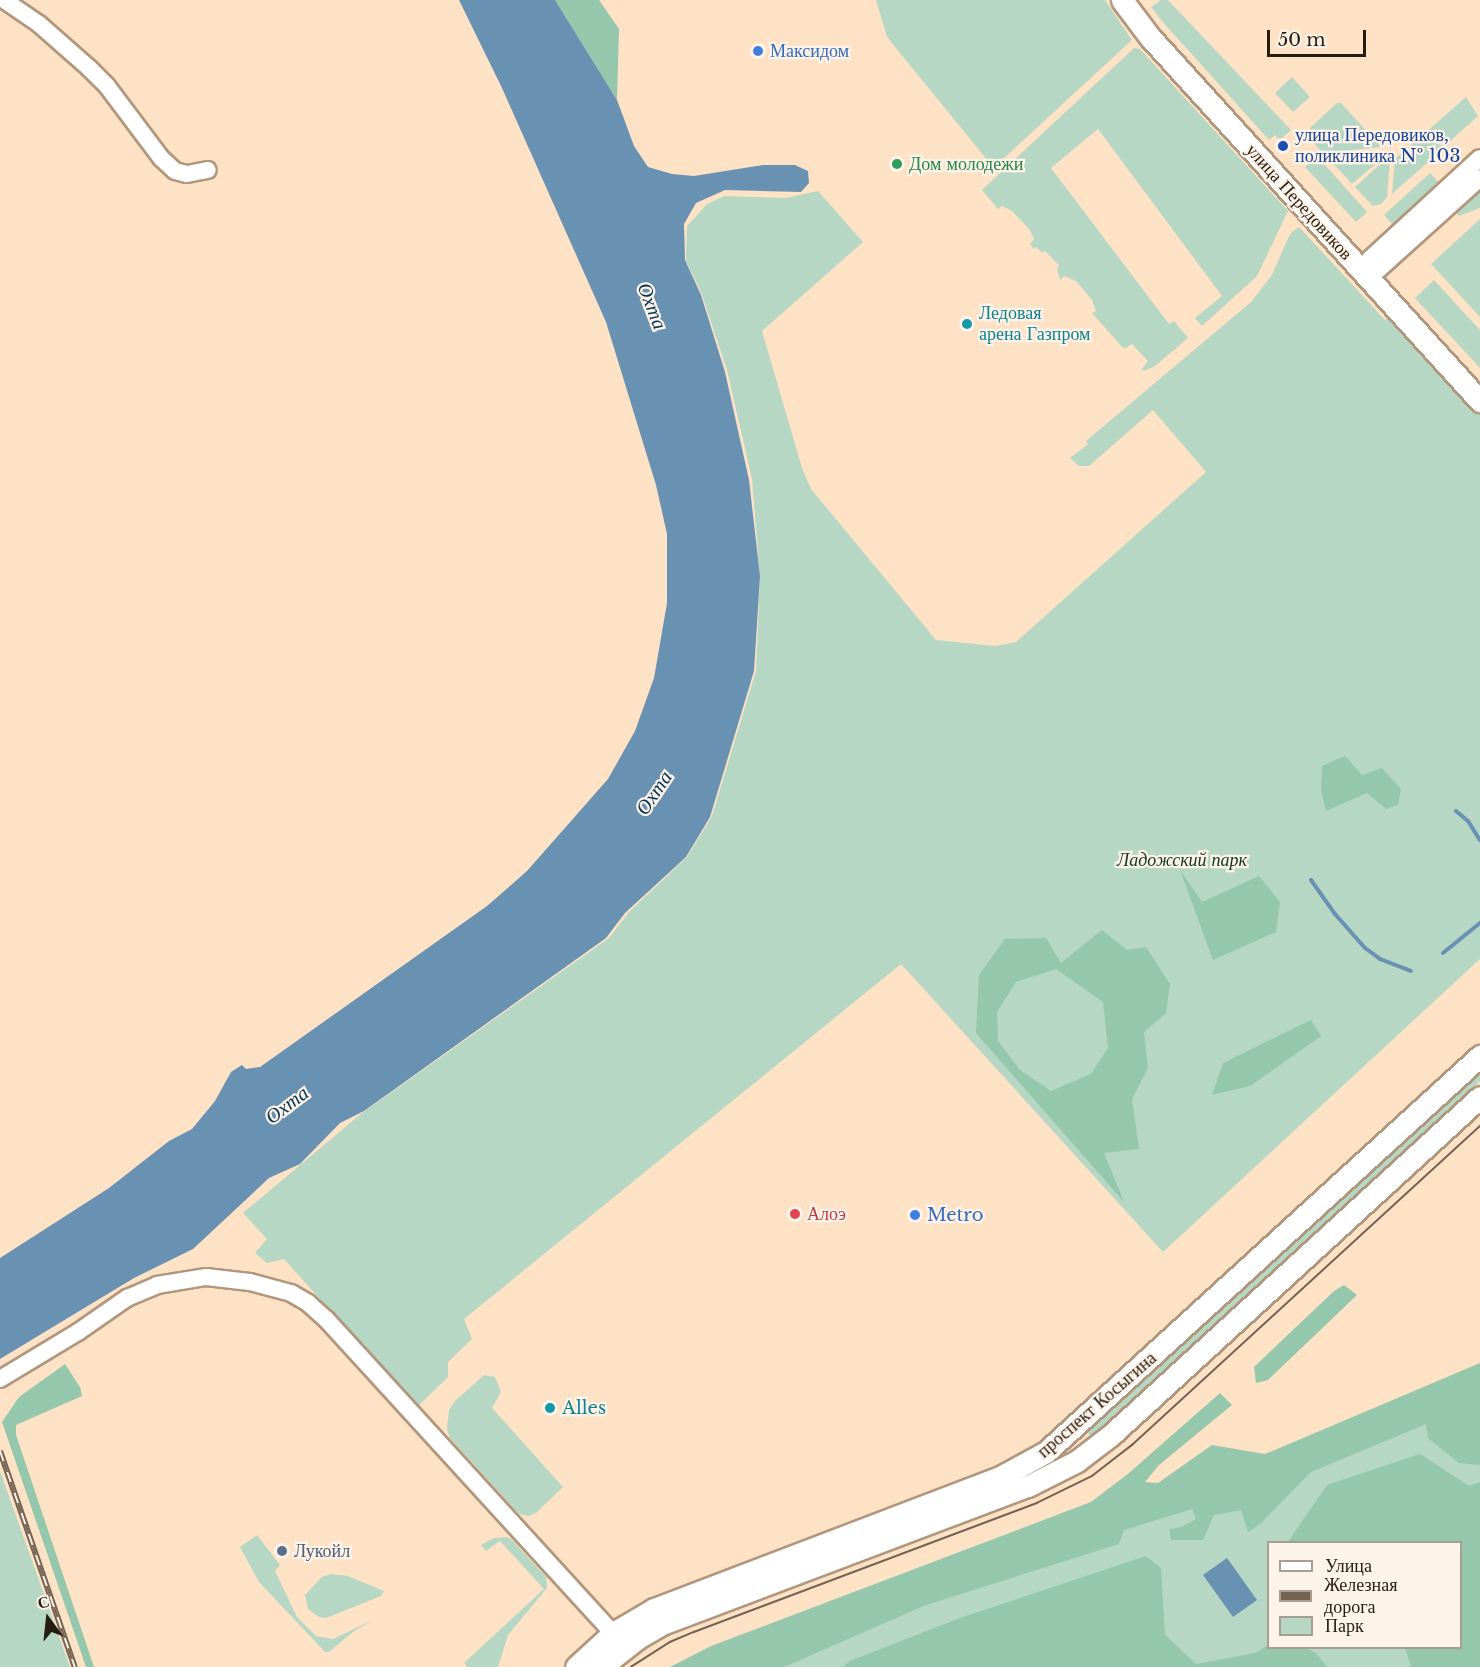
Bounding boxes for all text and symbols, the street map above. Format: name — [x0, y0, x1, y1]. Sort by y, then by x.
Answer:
scale bar — [1270, 18, 1369, 56]
text: 50 m — [1278, 29, 1326, 51]
place label: Максидом — [770, 40, 849, 62]
marker: Максидом — [751, 44, 765, 58]
place label: улица Передовиков, поликлиника № 103 — [1295, 125, 1461, 168]
street label: улица Передовиков — [1241, 139, 1357, 265]
marker: улица Передовиков, поликлиника № 103 — [1276, 139, 1290, 153]
place label: Дом молодежи — [909, 153, 1023, 175]
marker: Дом молодежи — [890, 157, 904, 171]
water label: Охта — [632, 279, 672, 333]
place label: Ледовая арена Газпром — [979, 303, 1091, 346]
marker: Ледовая арена Газпром — [960, 317, 974, 331]
water label: Охта — [631, 766, 677, 820]
park label: Ладожский парк — [1117, 849, 1247, 871]
water label: Охта — [261, 1081, 313, 1129]
place label: Алоэ — [807, 1203, 846, 1225]
place label: Metro — [927, 1204, 983, 1226]
marker: Алоэ — [788, 1207, 802, 1221]
marker: Metro — [908, 1208, 922, 1222]
street label: проспект Косыгина — [1033, 1347, 1161, 1463]
place label: Alles — [562, 1397, 606, 1419]
marker: Alles — [543, 1401, 557, 1415]
place label: Лукойл — [294, 1540, 350, 1562]
legend — [1267, 1541, 1462, 1649]
marker: Лукойл — [275, 1544, 289, 1558]
text: Улица — [1325, 1555, 1372, 1577]
text: Железная дорога — [1324, 1574, 1397, 1618]
north arrow — [18, 1589, 78, 1649]
text: С — [35, 1590, 52, 1613]
text: Парк — [1325, 1615, 1364, 1637]

